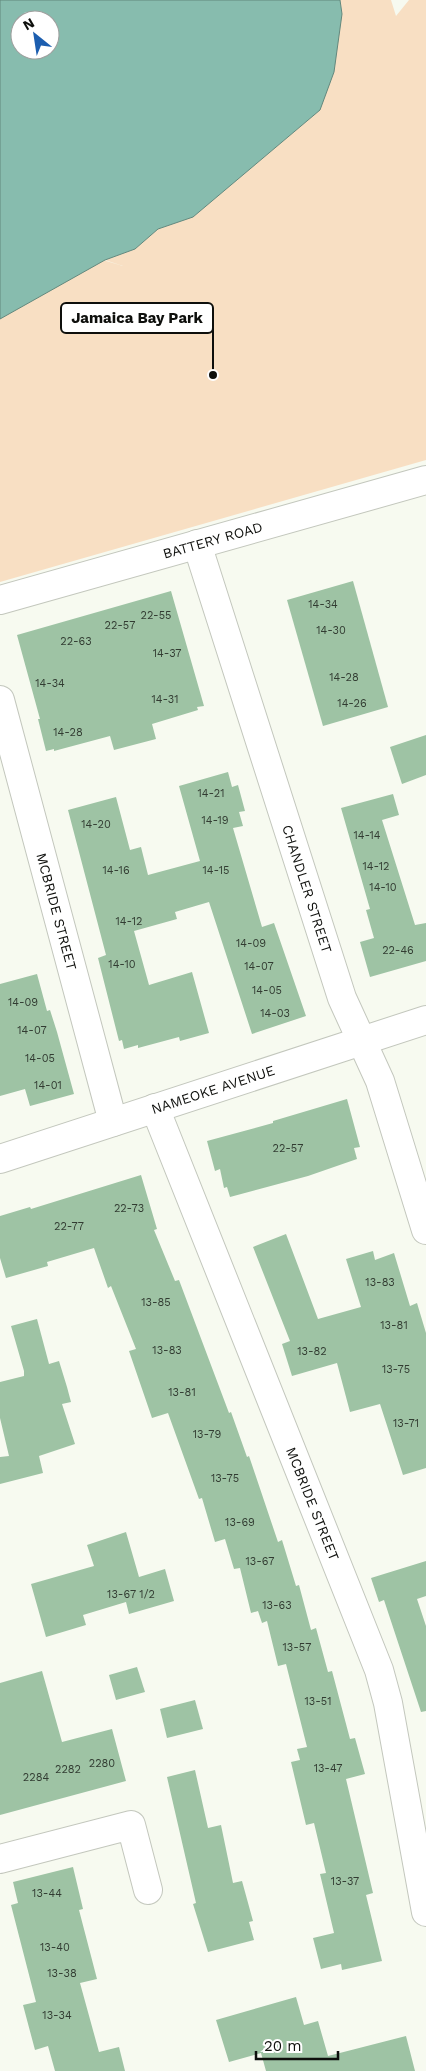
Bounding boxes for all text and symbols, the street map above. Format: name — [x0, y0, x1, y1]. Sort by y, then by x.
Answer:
north arrow — [10, 10, 60, 60]
text: N — [20, 14, 37, 33]
callout: Jamaica Bay Park — [61, 303, 213, 333]
text: Jamaica Bay Park — [71, 309, 204, 327]
street label: BATTERY ROAD — [161, 518, 264, 562]
house number: 14-34 — [308, 598, 338, 611]
house number: 22-55 — [140, 609, 172, 622]
house number: 22-57 — [105, 619, 135, 632]
house number: 14-30 — [316, 624, 346, 637]
house number: 22-63 — [60, 635, 92, 648]
house number: 14-37 — [153, 647, 181, 660]
house number: 14-28 — [329, 671, 359, 684]
house number: 14-34 — [35, 677, 65, 690]
house number: 14-31 — [151, 693, 179, 706]
house number: 14-26 — [337, 697, 367, 710]
house number: 14-28 — [53, 726, 83, 739]
house number: 14-21 — [198, 787, 224, 800]
house number: 14-19 — [201, 814, 229, 827]
house number: 14-20 — [81, 818, 111, 831]
street label: CHANDLER STREET — [279, 823, 335, 955]
house number: 14-14 — [353, 829, 381, 842]
street label: MCBRIDE STREET — [33, 851, 80, 972]
house number: 14-12 — [363, 860, 389, 873]
house number: 14-16 — [102, 864, 130, 877]
house number: 14-15 — [203, 864, 229, 877]
house number: 14-10 — [369, 881, 397, 894]
house number: 14-12 — [116, 915, 142, 928]
house number: 14-09 — [236, 937, 266, 950]
house number: 22-46 — [382, 944, 414, 957]
house number: 14-10 — [108, 958, 136, 971]
house number: 14-07 — [244, 960, 274, 973]
house number: 14-05 — [252, 984, 282, 997]
house number: 14-09 — [8, 996, 38, 1009]
house number: 14-03 — [260, 1007, 290, 1020]
house number: 14-07 — [17, 1024, 47, 1037]
house number: 14-05 — [25, 1052, 55, 1065]
street label: NAMEOKE AVENUE — [149, 1062, 277, 1117]
house number: 14-01 — [34, 1079, 62, 1092]
house number: 22-57 — [273, 1142, 303, 1155]
house number: 22-73 — [114, 1202, 144, 1215]
house number: 22-77 — [54, 1220, 84, 1233]
house number: 13-83 — [365, 1276, 395, 1289]
house number: 13-85 — [141, 1296, 171, 1309]
house number: 13-81 — [380, 1319, 408, 1332]
house number: 13-83 — [152, 1344, 182, 1357]
house number: 13-82 — [297, 1345, 327, 1358]
house number: 13-75 — [382, 1363, 410, 1376]
house number: 13-81 — [168, 1386, 196, 1399]
house number: 13-71 — [393, 1417, 419, 1430]
house number: 13-79 — [193, 1428, 222, 1441]
street label: MCBRIDE STREET — [283, 1445, 343, 1563]
house number: 13-75 — [211, 1472, 239, 1485]
house number: 13-69 — [225, 1516, 255, 1529]
house number: 13-67 — [245, 1555, 275, 1568]
house number: 13-67 1/2 — [107, 1588, 155, 1601]
house number: 13-63 — [262, 1599, 292, 1612]
house number: 13-57 — [283, 1641, 311, 1654]
house number: 13-51 — [304, 1695, 332, 1708]
house number: 2280 — [89, 1757, 115, 1770]
house number: 13-47 — [314, 1762, 342, 1775]
house number: 2282 — [55, 1763, 81, 1776]
house number: 2284 — [23, 1771, 49, 1784]
house number: 13-37 — [331, 1875, 359, 1888]
house number: 13-44 — [32, 1887, 62, 1900]
house number: 13-40 — [40, 1941, 70, 1954]
house number: 13-38 — [47, 1967, 77, 1980]
house number: 13-34 — [42, 2009, 72, 2022]
scale bar — [256, 2028, 338, 2060]
text: 20 m — [264, 2037, 302, 2055]

